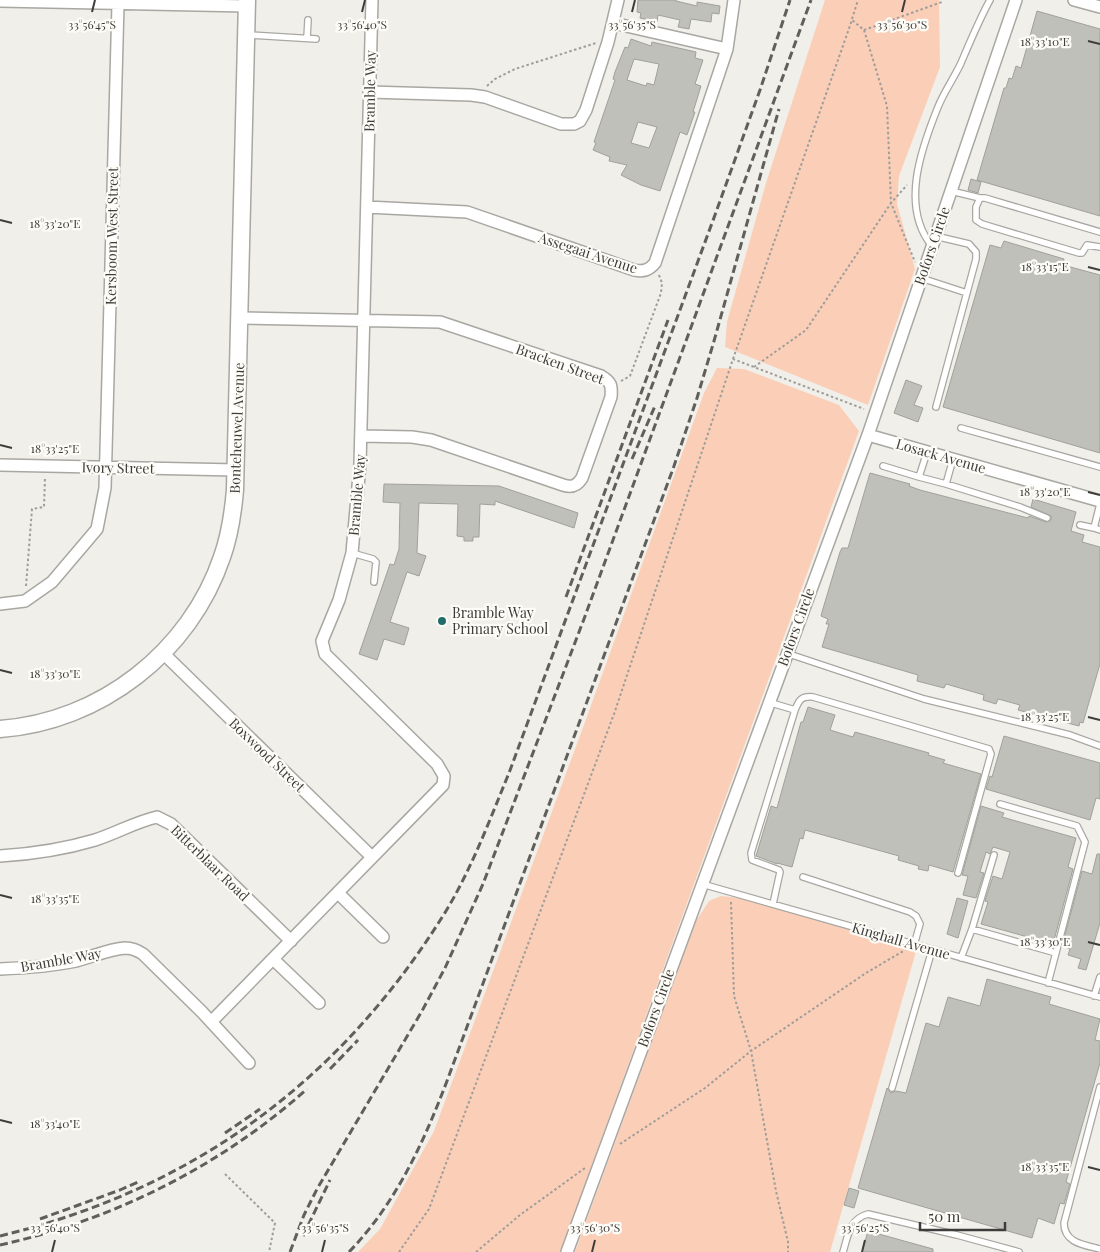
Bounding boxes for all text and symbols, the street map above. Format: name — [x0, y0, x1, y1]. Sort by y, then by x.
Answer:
text: 33°56'45"S — [68, 16, 116, 32]
text: 33°56'40"S — [337, 16, 387, 32]
text: 33°56'35"S — [608, 16, 656, 32]
text: 33°56'30"S — [877, 16, 927, 32]
text: 18°33'10"E — [1020, 33, 1070, 49]
street label: Bramble Way — [359, 50, 380, 132]
street label: Kersboom West Street — [101, 166, 122, 305]
street label: Bofors Circle — [909, 204, 954, 288]
text: 18°33'20"E — [30, 215, 80, 231]
street label: Assegaai Avenue — [535, 227, 640, 277]
text: 18°33'15"E — [1021, 258, 1069, 274]
street label: Bracken Street — [513, 339, 608, 389]
street label: Bonteheuwel Avenue — [225, 362, 248, 494]
street label: Losack Avenue — [894, 434, 988, 477]
text: 18°33'25"E — [31, 440, 79, 456]
street label: Bramble Way — [343, 453, 370, 537]
street label: Ivory Street — [81, 457, 156, 478]
text: 18°33'20"E — [1020, 483, 1070, 499]
street label: Bofors Circle — [773, 585, 818, 669]
place label: Bramble Way Primary School — [452, 603, 548, 638]
marker: Bramble Way Primary School — [436, 615, 448, 627]
text: 18°33'30"E — [30, 665, 80, 681]
text: 18°33'25"E — [1021, 708, 1069, 724]
street label: Boxwood Street — [225, 714, 310, 796]
street label: Bitterblaar Road — [167, 820, 254, 905]
text: 18°33'35"E — [31, 890, 79, 906]
street label: Kinghall Avenue — [850, 917, 952, 964]
text: 18°33'30"E — [1020, 933, 1070, 949]
street label: Bramble Way — [19, 943, 103, 976]
street label: Bofors Circle — [633, 966, 678, 1050]
text: 18°33'40"E — [30, 1115, 80, 1131]
text: 18°33'35"E — [1021, 1158, 1069, 1174]
scale bar — [920, 1200, 1005, 1232]
text: 50 m — [928, 1206, 961, 1226]
text: 33°56'40"S — [30, 1219, 80, 1235]
text: 33°56'35"S — [301, 1219, 349, 1235]
text: 33°56'30"S — [570, 1219, 620, 1235]
text: 33°56'25"S — [841, 1219, 889, 1235]

